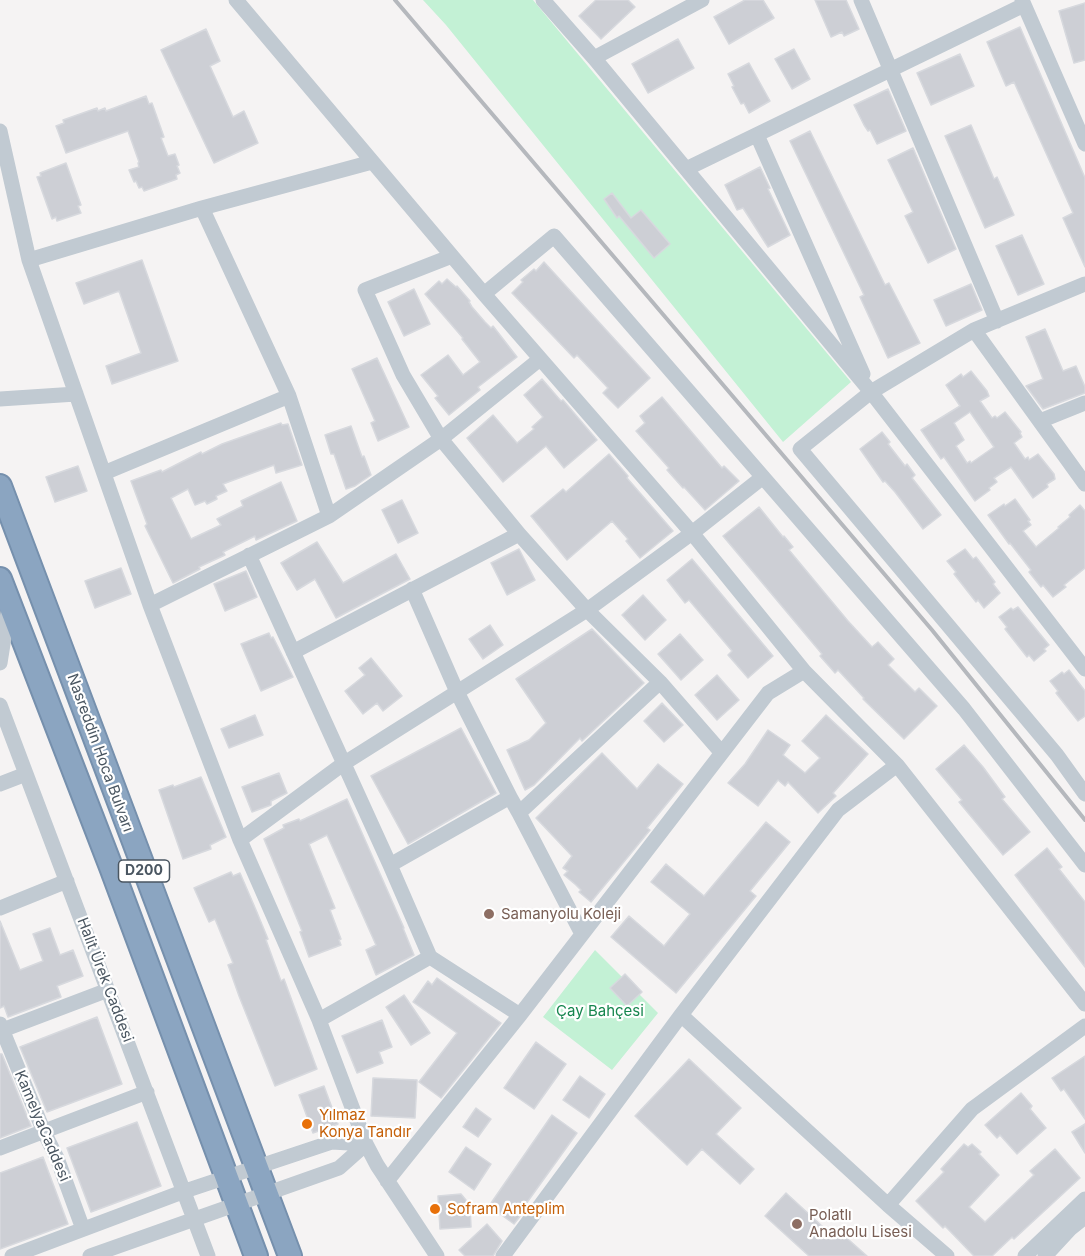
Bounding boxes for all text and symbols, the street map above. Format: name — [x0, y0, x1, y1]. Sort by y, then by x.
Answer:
street label: Nasreddin Hoca Bulvarı — [63, 671, 137, 835]
road number: D200 — [118, 860, 170, 882]
place label: Samanyolu Koleji — [501, 905, 621, 923]
marker: Samanyolu Koleji — [482, 907, 496, 921]
street label: Halit Ürek Caddesi — [73, 915, 137, 1045]
park label: Çay Bahçesi — [556, 1002, 644, 1020]
street label: KamelyaCaddesi — [10, 1068, 74, 1184]
place label: Yılmaz Konya Tandır — [319, 1106, 411, 1141]
marker: Yılmaz Konya Tandır — [300, 1117, 314, 1131]
place label: Sofram Anteplim — [447, 1200, 565, 1218]
marker: Sofram Anteplim — [428, 1202, 442, 1216]
place label: Polatlı Anadolu Lisesi — [809, 1206, 912, 1241]
marker: Polatlı Anadolu Lisesi — [790, 1217, 804, 1231]

